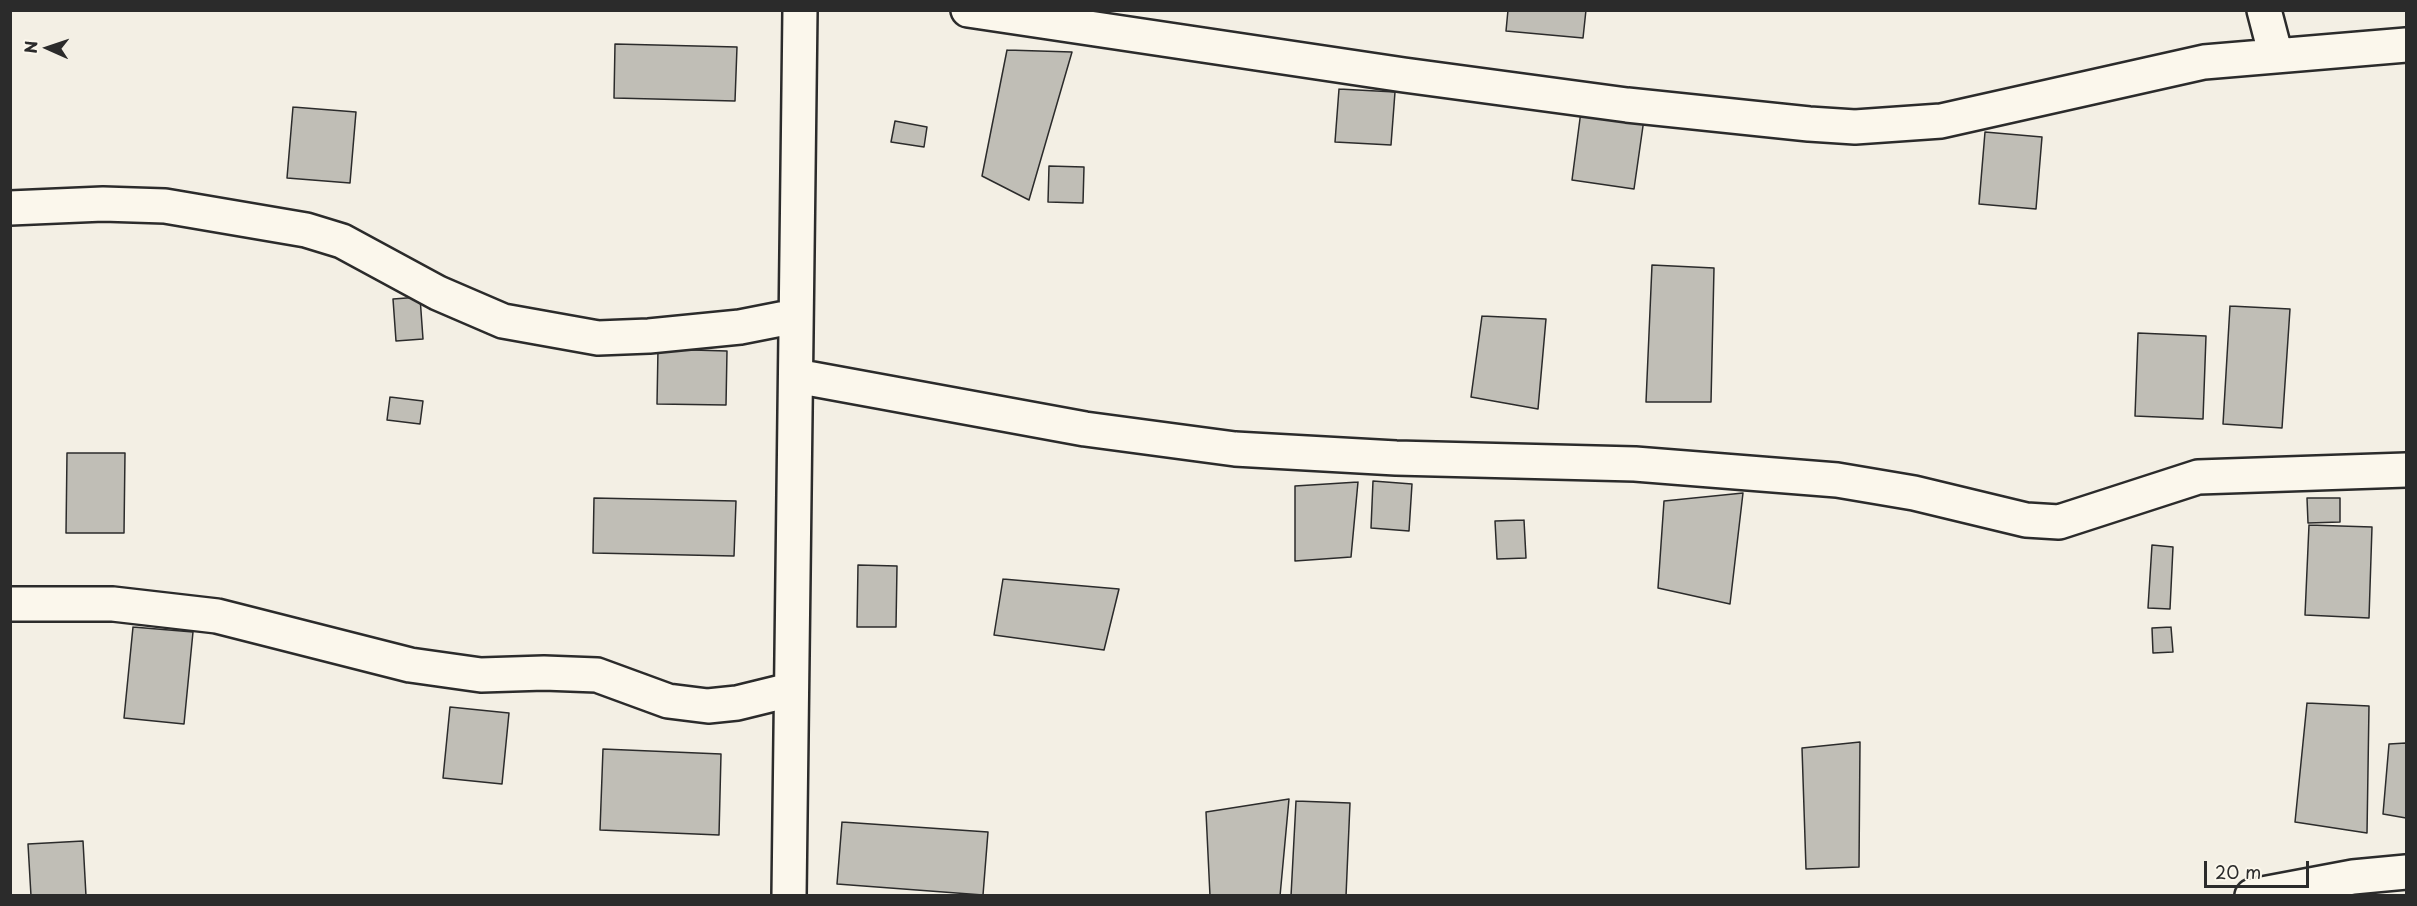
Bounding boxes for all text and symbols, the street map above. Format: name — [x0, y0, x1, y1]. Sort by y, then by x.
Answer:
north arrow — [18, 18, 78, 78]
text: N — [18, 40, 42, 54]
scale bar — [2207, 849, 2312, 887]
text: 20 m — [2215, 858, 2261, 885]

